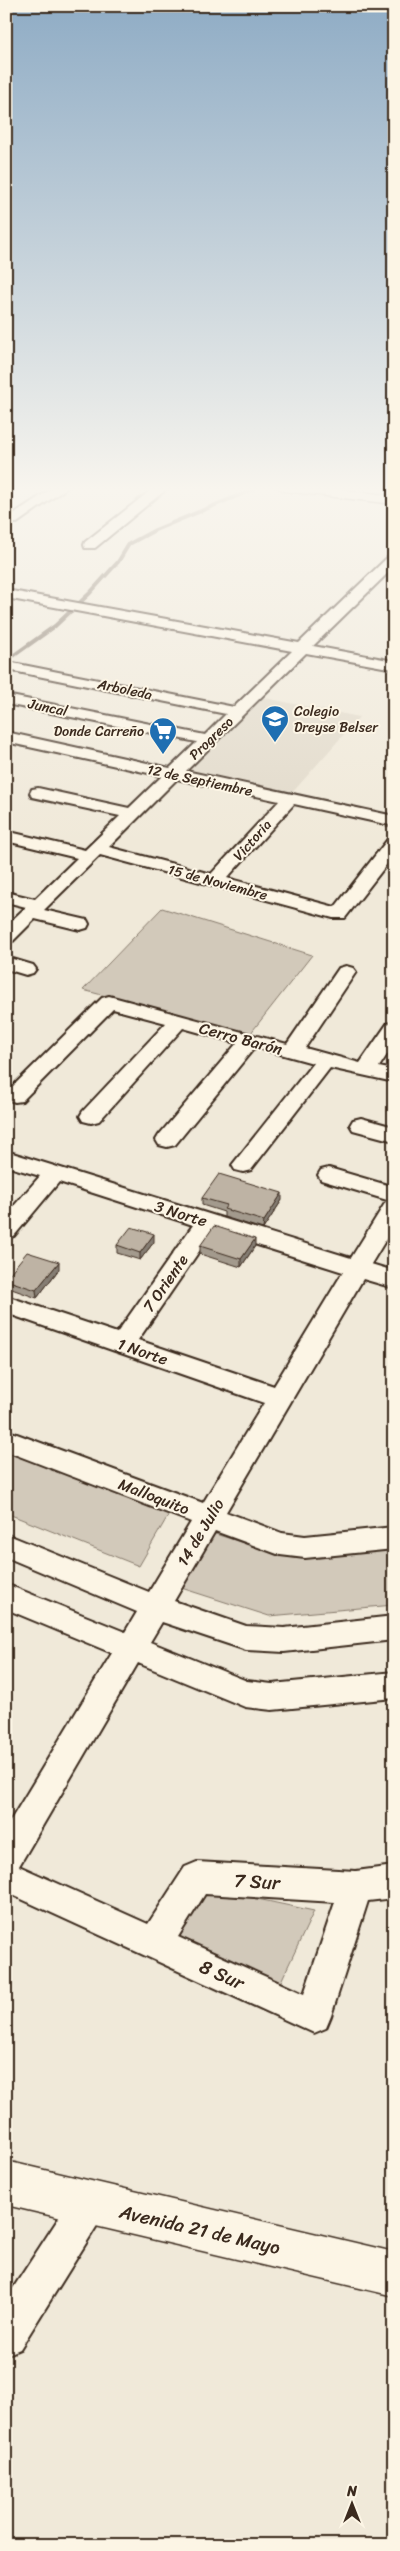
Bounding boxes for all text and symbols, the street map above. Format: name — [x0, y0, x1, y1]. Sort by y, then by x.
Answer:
street label: Arboleda — [94, 671, 154, 707]
street label: Juncal — [25, 691, 71, 724]
place label: Colegio Dreyse Belser — [294, 699, 379, 740]
school or university icon: Colegio Dreyse Belser — [260, 704, 290, 743]
street label: Progreso — [183, 710, 240, 766]
supermarket icon: Donde Carreño — [148, 716, 178, 755]
place label: Donde Carreño — [54, 719, 144, 744]
street label: 12 de Septiembre — [145, 757, 255, 804]
street label: Victoria — [227, 814, 278, 867]
street label: 15 de Noviembre — [165, 857, 270, 908]
street label: Cerro Barón — [196, 1013, 286, 1064]
street label: 3 Norte — [151, 1192, 211, 1235]
street label: 7 Oriente — [135, 1248, 196, 1318]
street label: 1 Norte — [114, 1329, 172, 1374]
street label: Malloquito — [114, 1470, 194, 1523]
street label: 14 de Julio — [169, 1493, 232, 1572]
street label: 7 Sur — [233, 1864, 282, 1899]
street label: 8 Sur — [194, 1950, 251, 1999]
street label: Avenida 21 de Mayo — [115, 2195, 284, 2264]
north arrow — [328, 2478, 378, 2528]
text: N — [346, 2479, 357, 2504]

